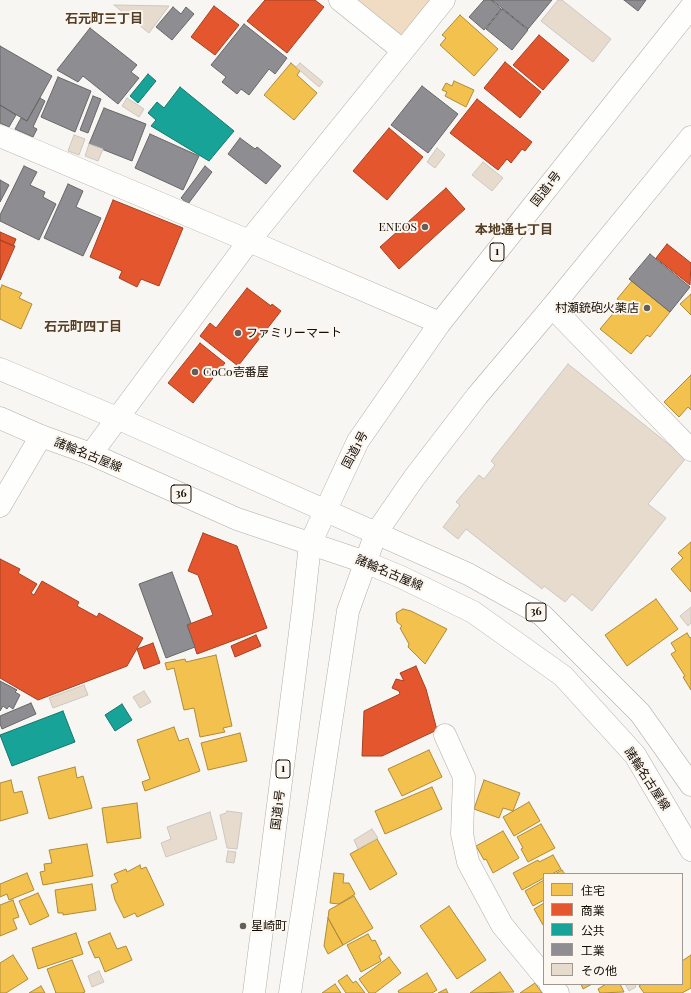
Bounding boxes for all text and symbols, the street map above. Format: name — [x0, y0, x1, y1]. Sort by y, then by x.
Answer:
district label: 石元町三丁目 — [65, 11, 143, 27]
street label: 国道1号 — [528, 169, 564, 209]
place label: ENEOS — [379, 220, 417, 234]
marker: ENEOS — [420, 222, 430, 232]
district label: 本地通七丁目 — [475, 222, 553, 238]
road number: 1 — [490, 243, 504, 261]
place label: 村瀬銃砲火薬店 — [555, 301, 639, 315]
marker: 村瀬銃砲火薬店 — [642, 303, 652, 313]
district label: 石元町四丁目 — [44, 319, 122, 335]
place label: ファミリーマート — [246, 326, 342, 340]
marker: ファミリーマート — [233, 328, 243, 338]
place label: CoCo壱番屋 — [203, 365, 269, 379]
marker: CoCo壱番屋 — [190, 367, 200, 377]
street label: 国道1号 — [339, 429, 371, 471]
street label: 諸輪名古屋線 — [52, 435, 124, 475]
road number: 36 — [171, 485, 191, 503]
street label: 諸輪名古屋線 — [353, 552, 425, 594]
road number: 36 — [526, 603, 546, 621]
street label: 諸輪名古屋線 — [621, 745, 673, 813]
road number: 1 — [276, 760, 290, 778]
street label: 国道1号 — [268, 789, 288, 831]
legend — [543, 873, 683, 985]
text: 住宅 — [581, 882, 605, 898]
text: 商業 — [581, 902, 605, 918]
place label: 星崎町 — [251, 919, 287, 933]
marker: 星崎町 — [238, 921, 248, 931]
text: 公共 — [581, 922, 605, 938]
text: 工業 — [581, 942, 605, 958]
text: その他 — [581, 962, 617, 978]

